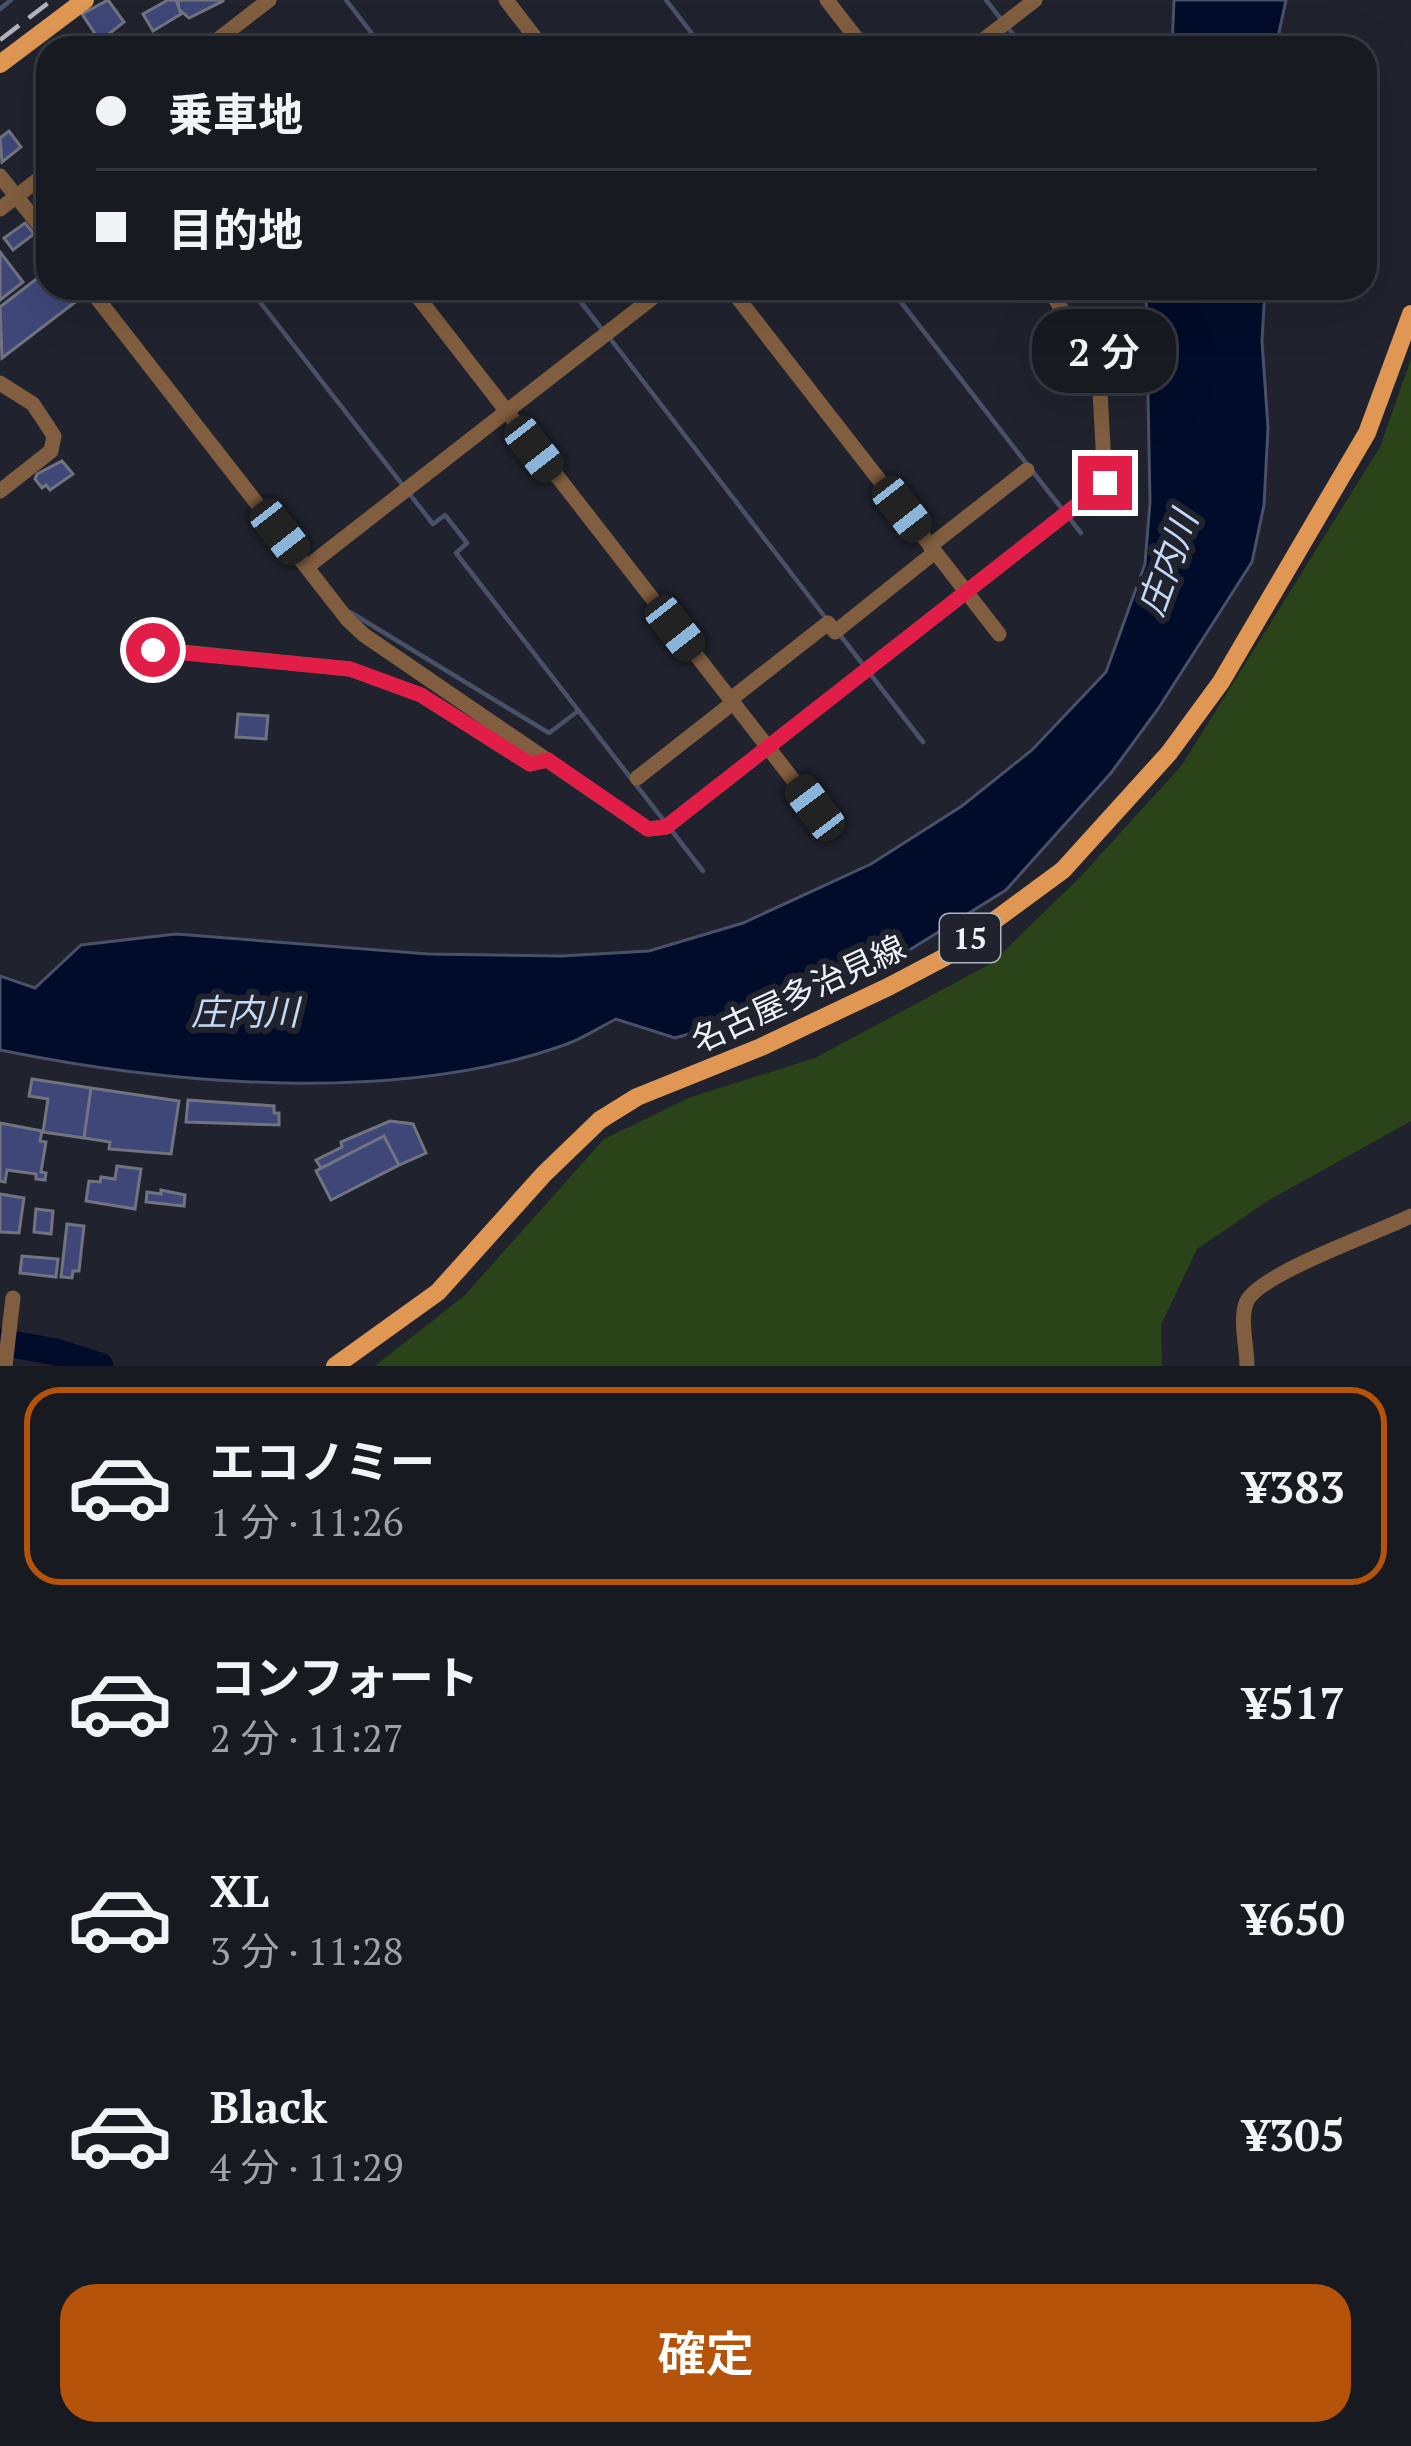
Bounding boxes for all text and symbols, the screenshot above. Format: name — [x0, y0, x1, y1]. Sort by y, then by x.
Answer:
text: 乗車地 — [168, 84, 303, 144]
text: 目的地 — [168, 199, 303, 259]
callout: 2 分 — [1033, 309, 1177, 393]
text: 2 分 — [1068, 325, 1140, 377]
car — [498, 410, 570, 488]
route end — [1078, 456, 1132, 510]
car — [866, 470, 938, 548]
car — [244, 493, 316, 571]
water label: 庄内川 — [1126, 500, 1209, 622]
car — [639, 589, 711, 667]
route start — [126, 623, 180, 677]
car — [779, 768, 851, 848]
road number: 15 — [940, 914, 1000, 962]
street label: 名古屋多治見線 — [684, 925, 912, 1061]
water label: 庄内川 — [191, 988, 303, 1035]
text: エコノミー — [210, 1431, 435, 1491]
icon: car — [66, 1432, 174, 1540]
text: ¥383 — [1243, 1456, 1345, 1516]
text: 1 分 · 11:26 — [210, 1495, 403, 1547]
text: コンフォート — [210, 1647, 479, 1707]
icon: car — [66, 1648, 174, 1756]
text: ¥517 — [1243, 1672, 1345, 1732]
text: 2 分 · 11:27 — [210, 1711, 403, 1763]
text: XL — [210, 1860, 269, 1920]
icon: car — [66, 1864, 174, 1972]
text: ¥650 — [1243, 1888, 1345, 1948]
text: 3 分 · 11:28 — [210, 1924, 403, 1976]
text: Black — [210, 2076, 327, 2136]
icon: car — [66, 2080, 174, 2188]
text: ¥305 — [1243, 2104, 1345, 2164]
text: 4 分 · 11:29 — [210, 2140, 403, 2192]
button: 確定 — [60, 2284, 1351, 2422]

